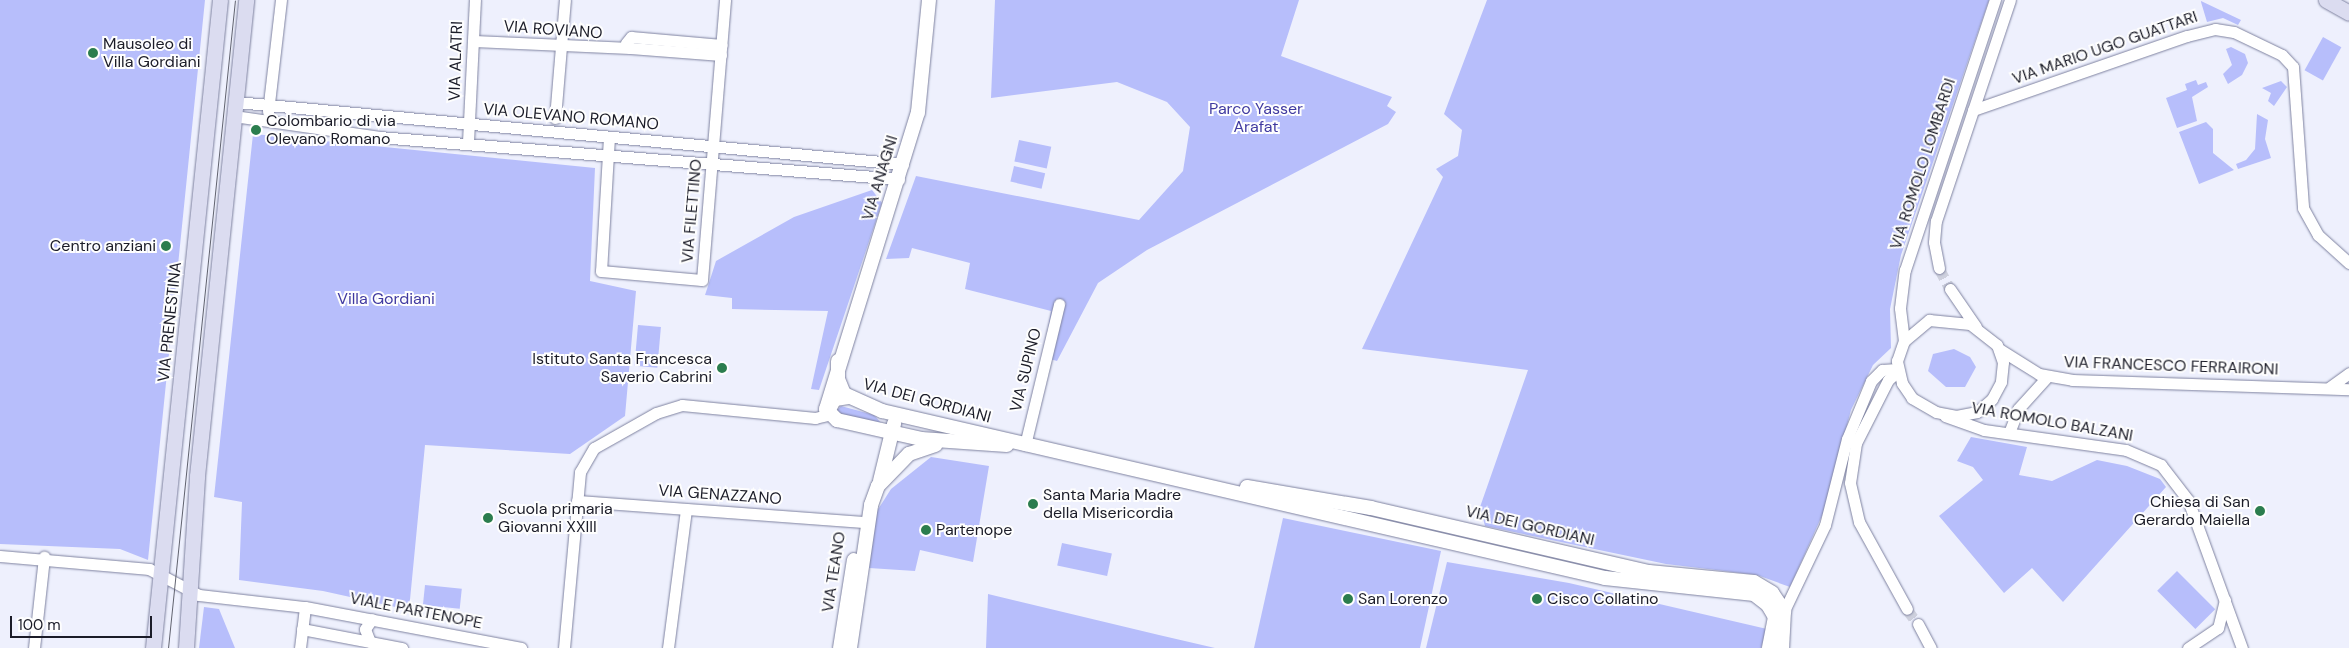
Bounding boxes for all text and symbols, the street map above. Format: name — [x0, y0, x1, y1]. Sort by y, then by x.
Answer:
street label: VIA MARIO UGO GUATTARI — [2010, 7, 2200, 89]
street label: VIA ROVIANO — [503, 17, 603, 43]
street label: VIA ALATRI — [445, 21, 467, 101]
place label: Mausoleo di Villa Gordiani — [103, 34, 200, 72]
marker: Mausoleo di Villa Gordiani — [87, 47, 99, 59]
street label: VIA ROMOLO LOMBARDI — [1886, 76, 1960, 252]
park label: Parco Yasser Arafat — [1209, 99, 1303, 137]
street label: VIA OLEVANO ROMANO — [482, 100, 660, 134]
place label: Colombario di via Olevano Romano — [266, 111, 396, 149]
marker: Colombario di via Olevano Romano — [250, 124, 262, 136]
street label: VIA ANAGNI — [858, 133, 902, 223]
street label: VIA FILETTINO — [678, 158, 706, 264]
place label: Centro anziani — [50, 236, 156, 256]
marker: Centro anziani — [160, 240, 172, 252]
street label: VIA PRENESTINA — [154, 261, 186, 383]
park label: Villa Gordiani — [337, 289, 435, 309]
street label: VIA SUPINO — [1006, 326, 1046, 414]
place label: Istituto Santa Francesca Saverio Cabrini — [532, 349, 712, 387]
street label: VIA FRANCESCO FERRAIRONI — [2063, 353, 2279, 379]
marker: Istituto Santa Francesca Saverio Cabrini — [716, 362, 728, 374]
street label: VIA DEI GORDIANI — [861, 375, 993, 427]
street label: VIA ROMOLO BALZANI — [1970, 398, 2134, 446]
street label: VIA GENAZZANO — [658, 481, 782, 509]
place label: Santa Maria Madre della Misericordia — [1043, 485, 1181, 523]
place label: Chiesa di San Gerardo Maiella — [2134, 492, 2250, 530]
marker: Santa Maria Madre della Misericordia — [1027, 498, 1039, 510]
place label: Scuola primaria Giovanni XXIII — [498, 499, 613, 537]
street label: VIA DEI GORDIANI — [1464, 502, 1596, 550]
marker: Chiesa di San Gerardo Maiella — [2254, 505, 2266, 517]
marker: Scuola primaria Giovanni XXIII — [482, 512, 494, 524]
place label: Partenope — [936, 520, 1012, 540]
marker: Partenope — [920, 524, 932, 536]
street label: VIA TEANO — [818, 530, 850, 614]
street label: VIALE PARTENOPE — [348, 589, 484, 633]
place label: San Lorenzo — [1358, 589, 1448, 609]
place label: Cisco Collatino — [1547, 589, 1659, 609]
marker: San Lorenzo — [1342, 593, 1354, 605]
marker: Cisco Collatino — [1531, 593, 1543, 605]
scale bar — [12, 606, 155, 638]
text: 100 m — [18, 615, 61, 635]

